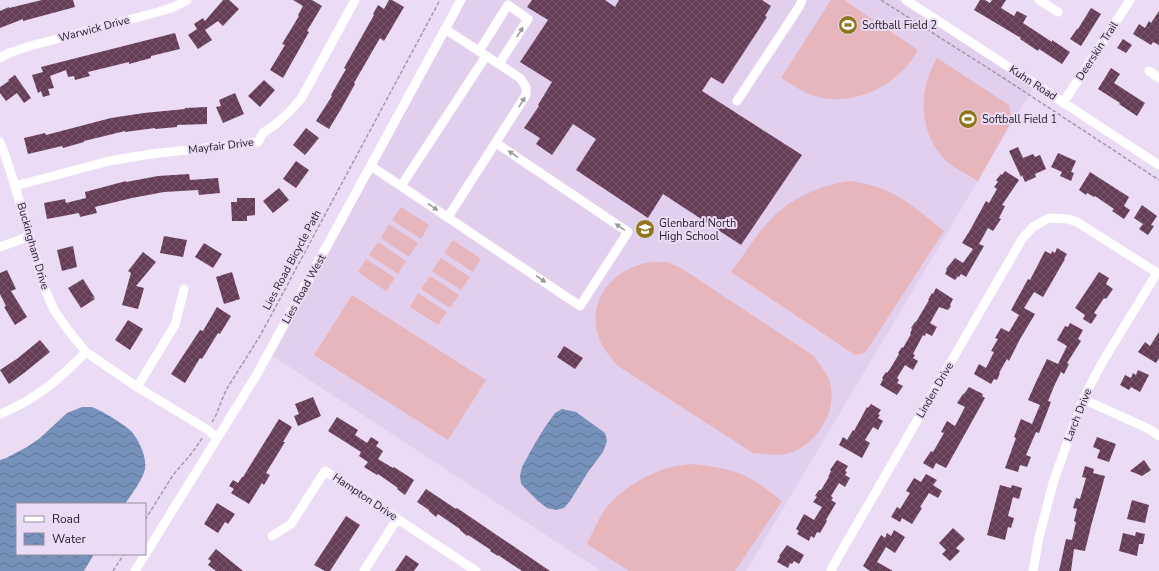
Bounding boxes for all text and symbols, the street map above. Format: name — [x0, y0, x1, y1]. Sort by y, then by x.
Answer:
street label: Warwick Drive — [57, 12, 131, 46]
sports icon: Softball Field 2 — [837, 14, 859, 36]
place label: Softball Field 2 — [862, 18, 937, 33]
street label: Deerskin Trail — [1072, 18, 1122, 83]
one-way arrow — [517, 26, 524, 37]
street label: Kuhn Road — [1006, 62, 1060, 104]
one-way arrow — [518, 97, 526, 107]
sports icon: Softball Field 1 — [957, 108, 979, 130]
place label: Softball Field 1 — [982, 112, 1057, 127]
street label: Mayfair Drive — [187, 135, 255, 157]
one-way arrow — [507, 150, 518, 158]
street label: Buckingham Drive — [13, 201, 53, 291]
one-way arrow — [428, 203, 438, 211]
street label: Lies Road Bicycle Path — [259, 207, 325, 313]
place label: Glenbard North High School — [659, 216, 736, 244]
school or university icon: Glenbard North High School — [634, 218, 656, 240]
one-way arrow — [615, 223, 626, 231]
street label: Lies Road West — [279, 251, 329, 326]
one-way arrow — [536, 275, 546, 283]
street label: Linden Drive — [913, 359, 957, 421]
street label: Larch Drive — [1061, 386, 1095, 444]
street label: Hampton Drive — [330, 470, 400, 524]
legend — [16, 503, 146, 555]
text: Road — [52, 511, 80, 527]
text: Water — [52, 531, 86, 547]

